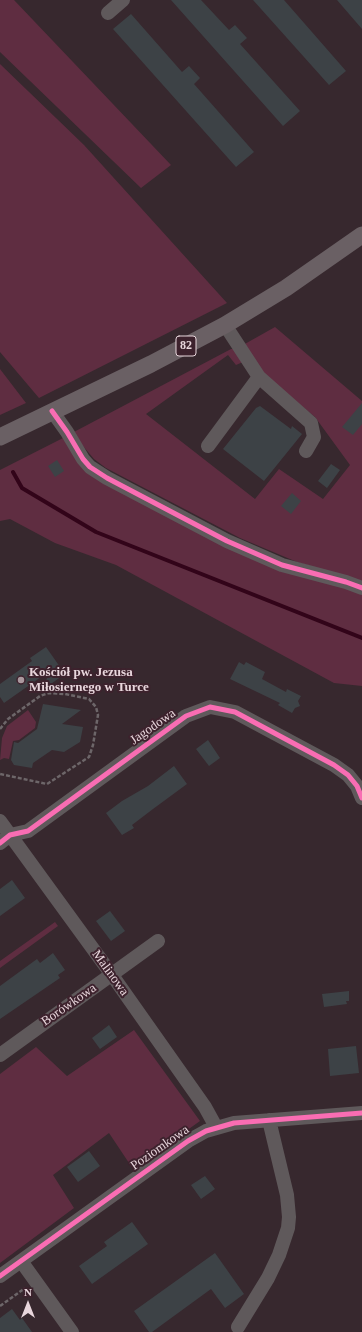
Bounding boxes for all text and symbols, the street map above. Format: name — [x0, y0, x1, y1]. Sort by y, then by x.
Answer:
road number: 82 — [176, 336, 196, 356]
place label: Kościół pw. Jezusa Miłosiernego w Turce — [29, 665, 149, 696]
marker: Kościół pw. Jezusa Miłosiernego w Turce — [16, 675, 26, 685]
street label: Jagodowa — [127, 706, 179, 748]
street label: Malinowa — [88, 947, 132, 999]
street label: Borówkowa — [38, 980, 100, 1030]
street label: Poziomkowa — [128, 1122, 192, 1174]
north arrow — [8, 1284, 48, 1324]
text: N — [24, 1286, 32, 1298]

